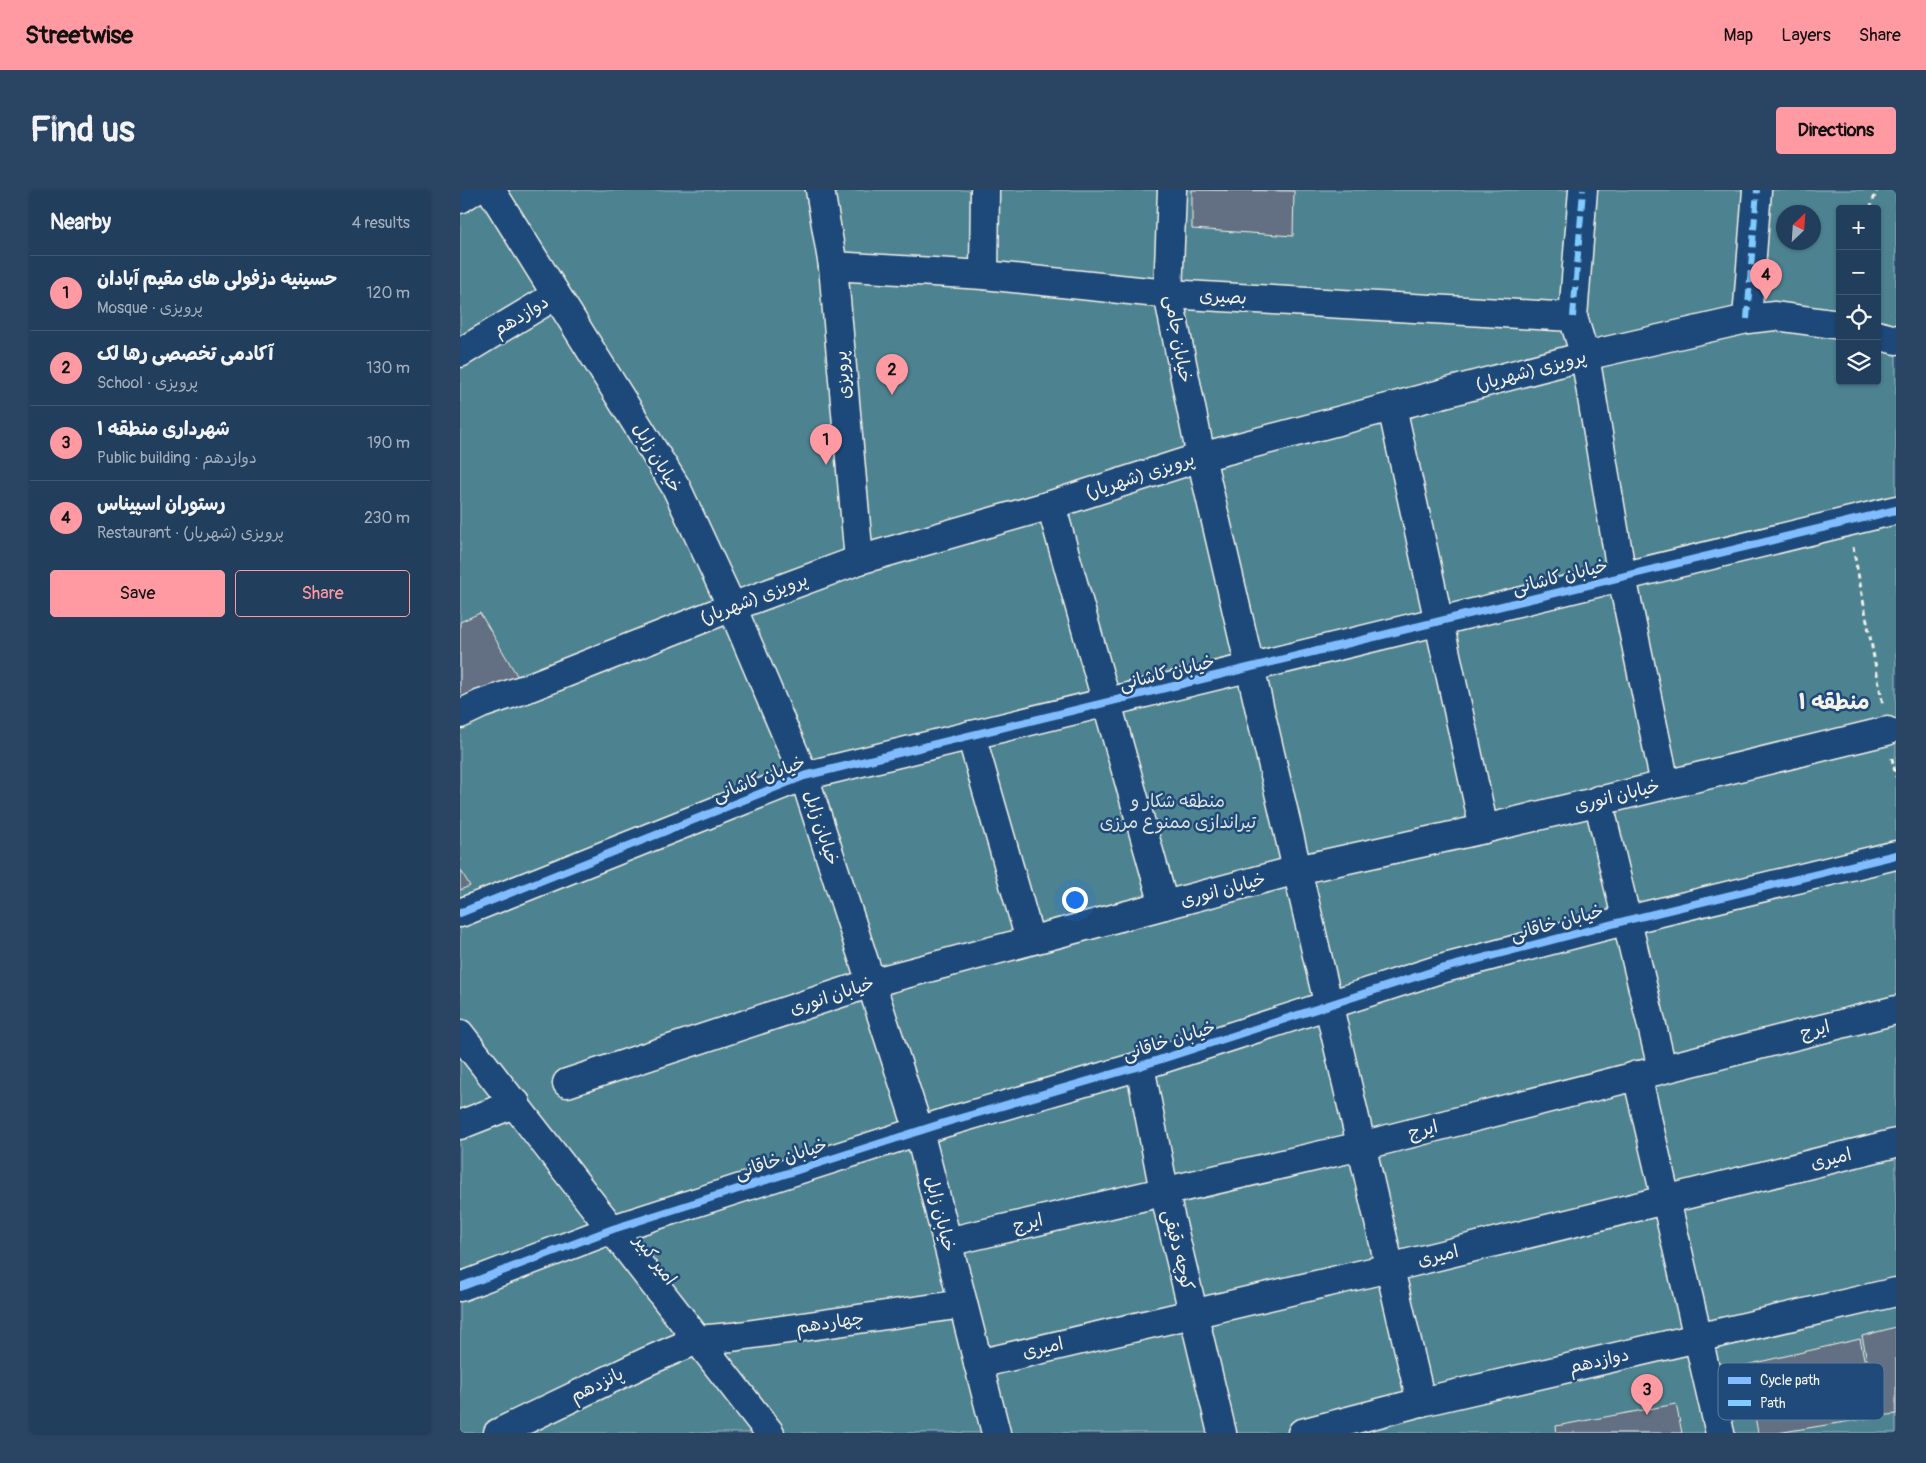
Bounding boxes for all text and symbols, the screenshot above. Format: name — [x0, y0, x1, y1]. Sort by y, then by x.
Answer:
text: Streetwise — [25, 21, 133, 50]
text: Map — [1724, 24, 1753, 47]
text: Layers — [1781, 24, 1831, 47]
text: Share — [1859, 24, 1901, 47]
button: Directions — [1776, 107, 1896, 154]
text: Find us — [30, 108, 135, 152]
north arrow — [1776, 205, 1821, 250]
map controls — [1836, 205, 1881, 385]
button: + — [1836, 205, 1881, 250]
text: Nearby — [50, 209, 111, 236]
text: 4 results — [352, 213, 410, 233]
button: − — [1836, 250, 1881, 295]
pin: 4 — [1750, 259, 1782, 300]
text: حسینیه دزفولی های مقیم آبادان — [97, 267, 337, 291]
text: 1 — [63, 283, 69, 303]
text: 120 m — [366, 283, 410, 303]
street label: بصیری — [1199, 284, 1247, 310]
street label: دوازدهم — [489, 290, 554, 343]
street label: خیابان جامی — [1159, 293, 1197, 385]
button: locate — [1836, 295, 1881, 340]
text: Mosque · پرویزی — [97, 298, 203, 318]
button: layers — [1836, 340, 1881, 385]
text: آکادمی تخصصی رها لک — [97, 342, 273, 366]
street label: پرویزی (شهریار) — [1473, 345, 1589, 397]
street label: پرویزی — [829, 350, 857, 400]
pin: 2 — [876, 354, 908, 395]
text: 2 — [62, 358, 70, 378]
text: 130 m — [366, 358, 410, 378]
text: School · پرویزی — [97, 373, 198, 393]
text: شهرداری منطقه ۱ — [97, 417, 230, 441]
street label: خیابان زابل — [627, 419, 687, 497]
pin: 1 — [810, 424, 842, 465]
text: 3 — [62, 433, 70, 453]
text: 190 m — [367, 433, 410, 453]
text: Public building · دوازدهم — [97, 448, 257, 468]
street label: پرویزی (شهریار) — [1082, 448, 1198, 504]
text: رستوران اسپیناس — [97, 492, 226, 516]
text: 4 — [61, 508, 71, 528]
text: 230 m — [364, 508, 410, 528]
text: Restaurant · پرویزی (شهریار) — [97, 523, 284, 543]
street label: خیابان کاشانی — [1510, 554, 1610, 600]
street label: پرویزی (شهریار) — [697, 568, 811, 630]
button: Save — [50, 570, 225, 617]
button: Share — [235, 570, 410, 617]
street label: خیابان کاشانی — [1117, 650, 1217, 696]
district label: منطقه ۱ — [1799, 688, 1869, 716]
street label: خیابان کاشانی — [709, 751, 809, 807]
street label: خیابان انوری — [1572, 774, 1662, 818]
street label: خیابان زابل — [798, 788, 844, 868]
park label: منطقه شکار و تیراندازی ممنوع مرزی — [1100, 790, 1257, 834]
street label: خیابان انوری — [1178, 868, 1268, 912]
your location — [1062, 887, 1088, 913]
street label: خیابان خاقانی — [1508, 899, 1606, 947]
street label: خیابان انوری — [787, 972, 877, 1020]
street label: ایرج — [1798, 1015, 1832, 1045]
street label: خیابان خاقانی — [1120, 1016, 1218, 1066]
street label: ایرج — [1406, 1115, 1440, 1145]
street label: خیابان خاقانی — [732, 1133, 830, 1185]
street label: امیری — [1808, 1143, 1854, 1175]
street label: خیابان زابل — [919, 1174, 961, 1254]
street label: کوچه دقیقی — [1157, 1207, 1199, 1293]
street label: ایرج — [1011, 1208, 1045, 1238]
street label: امیر کبیر — [627, 1228, 682, 1290]
street label: امیری — [1415, 1240, 1461, 1272]
street label: چهاردهم — [794, 1307, 866, 1341]
street label: امیری — [1020, 1332, 1066, 1364]
street label: دوازدهم — [1567, 1343, 1632, 1381]
street label: پانزدهم — [567, 1362, 628, 1409]
legend — [1718, 1363, 1884, 1420]
text: Cycle path — [1760, 1372, 1820, 1389]
pin: 3 — [1631, 1374, 1663, 1415]
text: Path — [1760, 1395, 1785, 1412]

